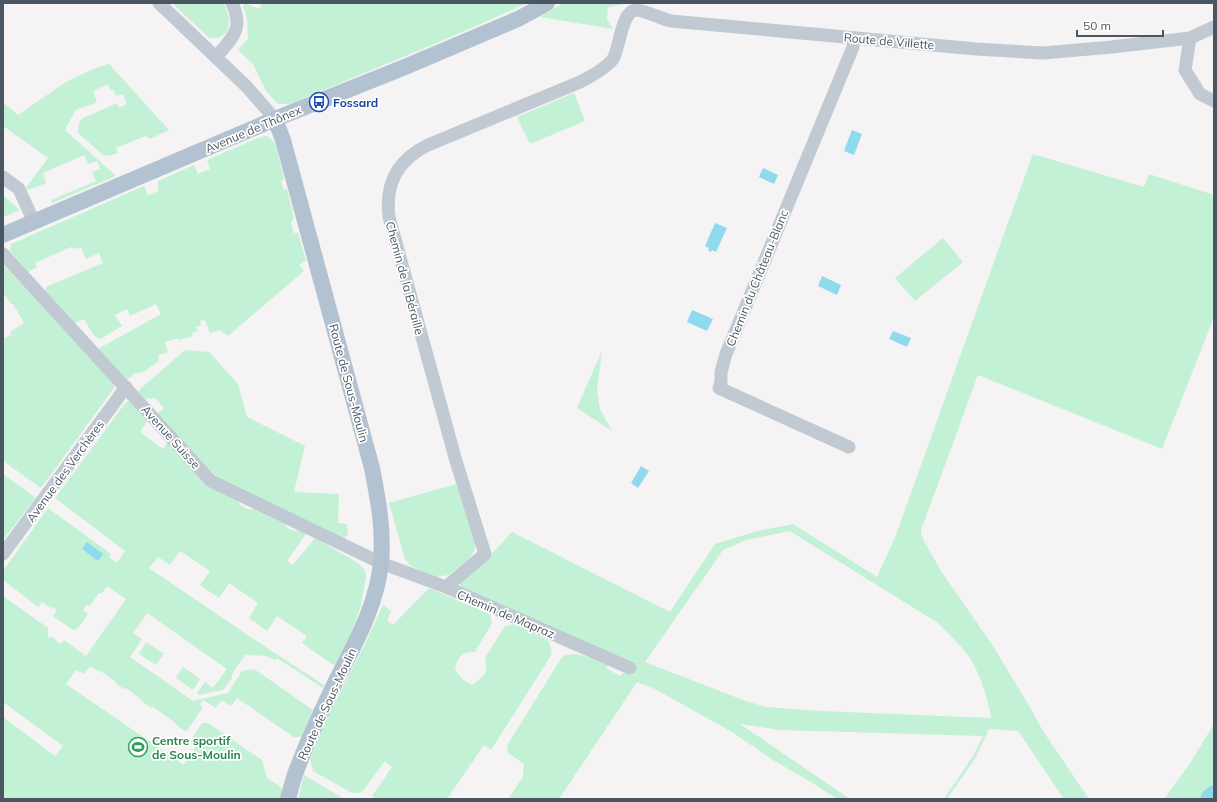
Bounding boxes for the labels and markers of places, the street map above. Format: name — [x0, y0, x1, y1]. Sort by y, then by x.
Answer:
bus stop icon: Fossard — [308, 91, 330, 113]
place label: Fossard — [333, 95, 378, 110]
place label: Centre sportif de Sous-Moulin — [152, 733, 241, 762]
sports icon: Centre sportif de Sous-Moulin — [127, 736, 149, 758]

